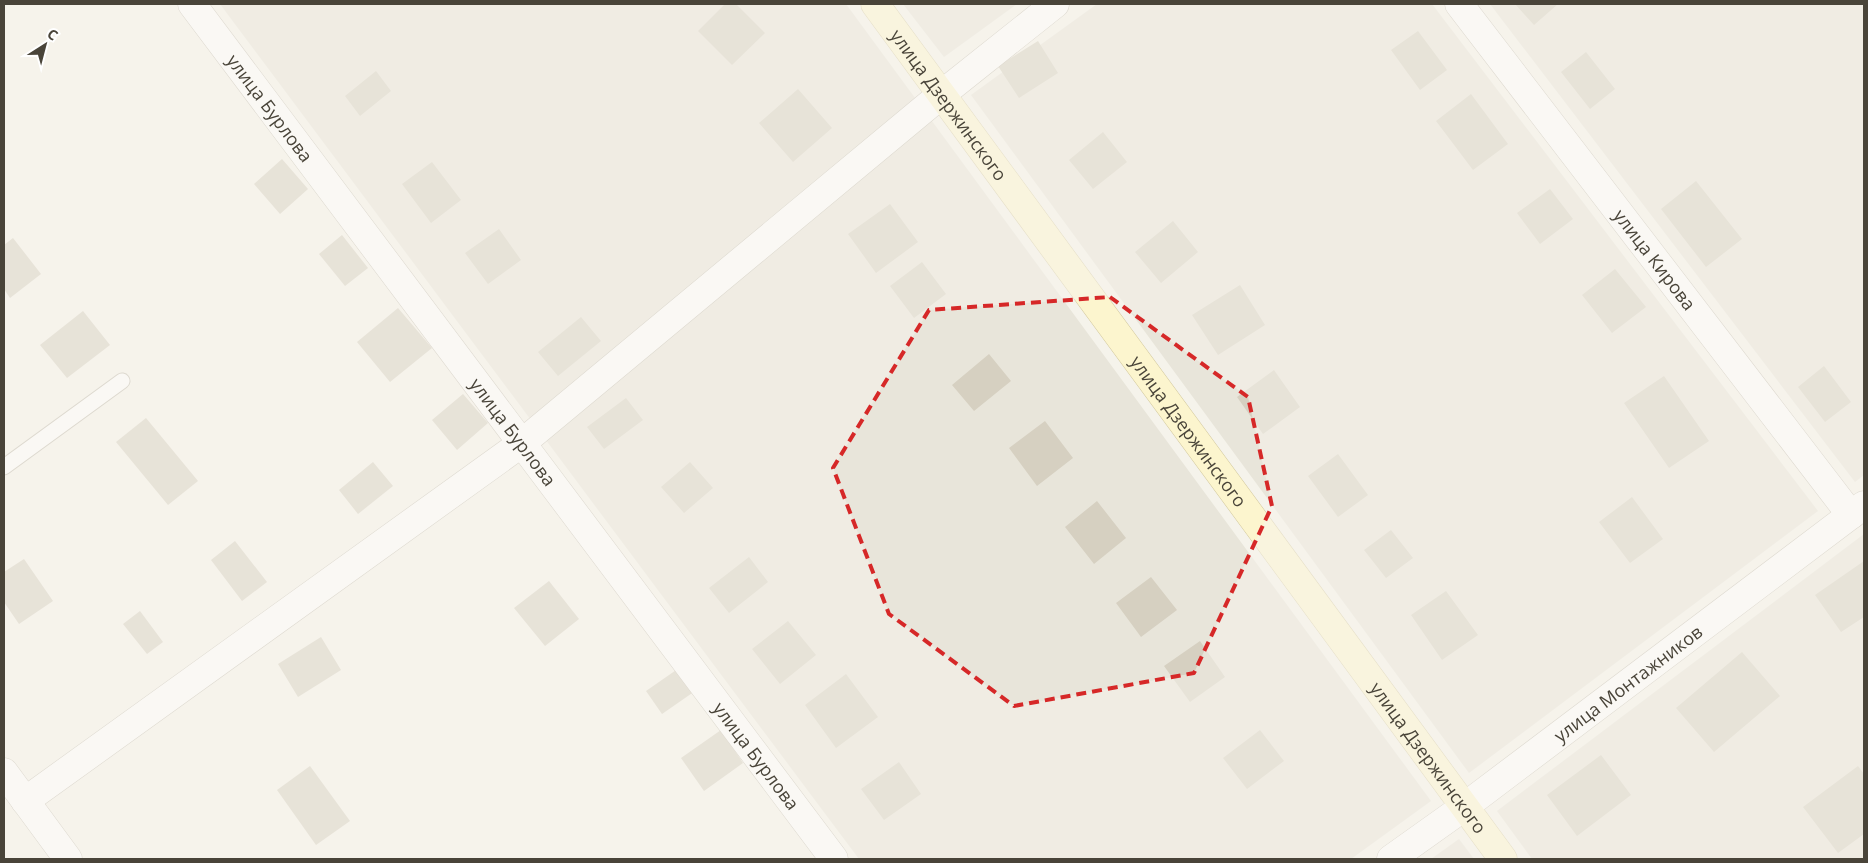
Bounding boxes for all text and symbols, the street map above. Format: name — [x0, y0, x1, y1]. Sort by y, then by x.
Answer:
north arrow — [20, 20, 70, 70]
text: С — [44, 24, 62, 44]
street label: улица Дзержинского — [885, 24, 1013, 185]
street label: улица Бурлова — [222, 49, 318, 167]
street label: улица Кирова — [1609, 204, 1701, 315]
street label: улица Дзержинского — [1125, 351, 1252, 512]
street label: улица Бурлова — [465, 373, 562, 491]
street label: улица Монтажников — [1549, 619, 1707, 747]
street label: улица Дзержинского — [1365, 677, 1492, 838]
street label: улица Бурлова — [708, 697, 805, 815]

